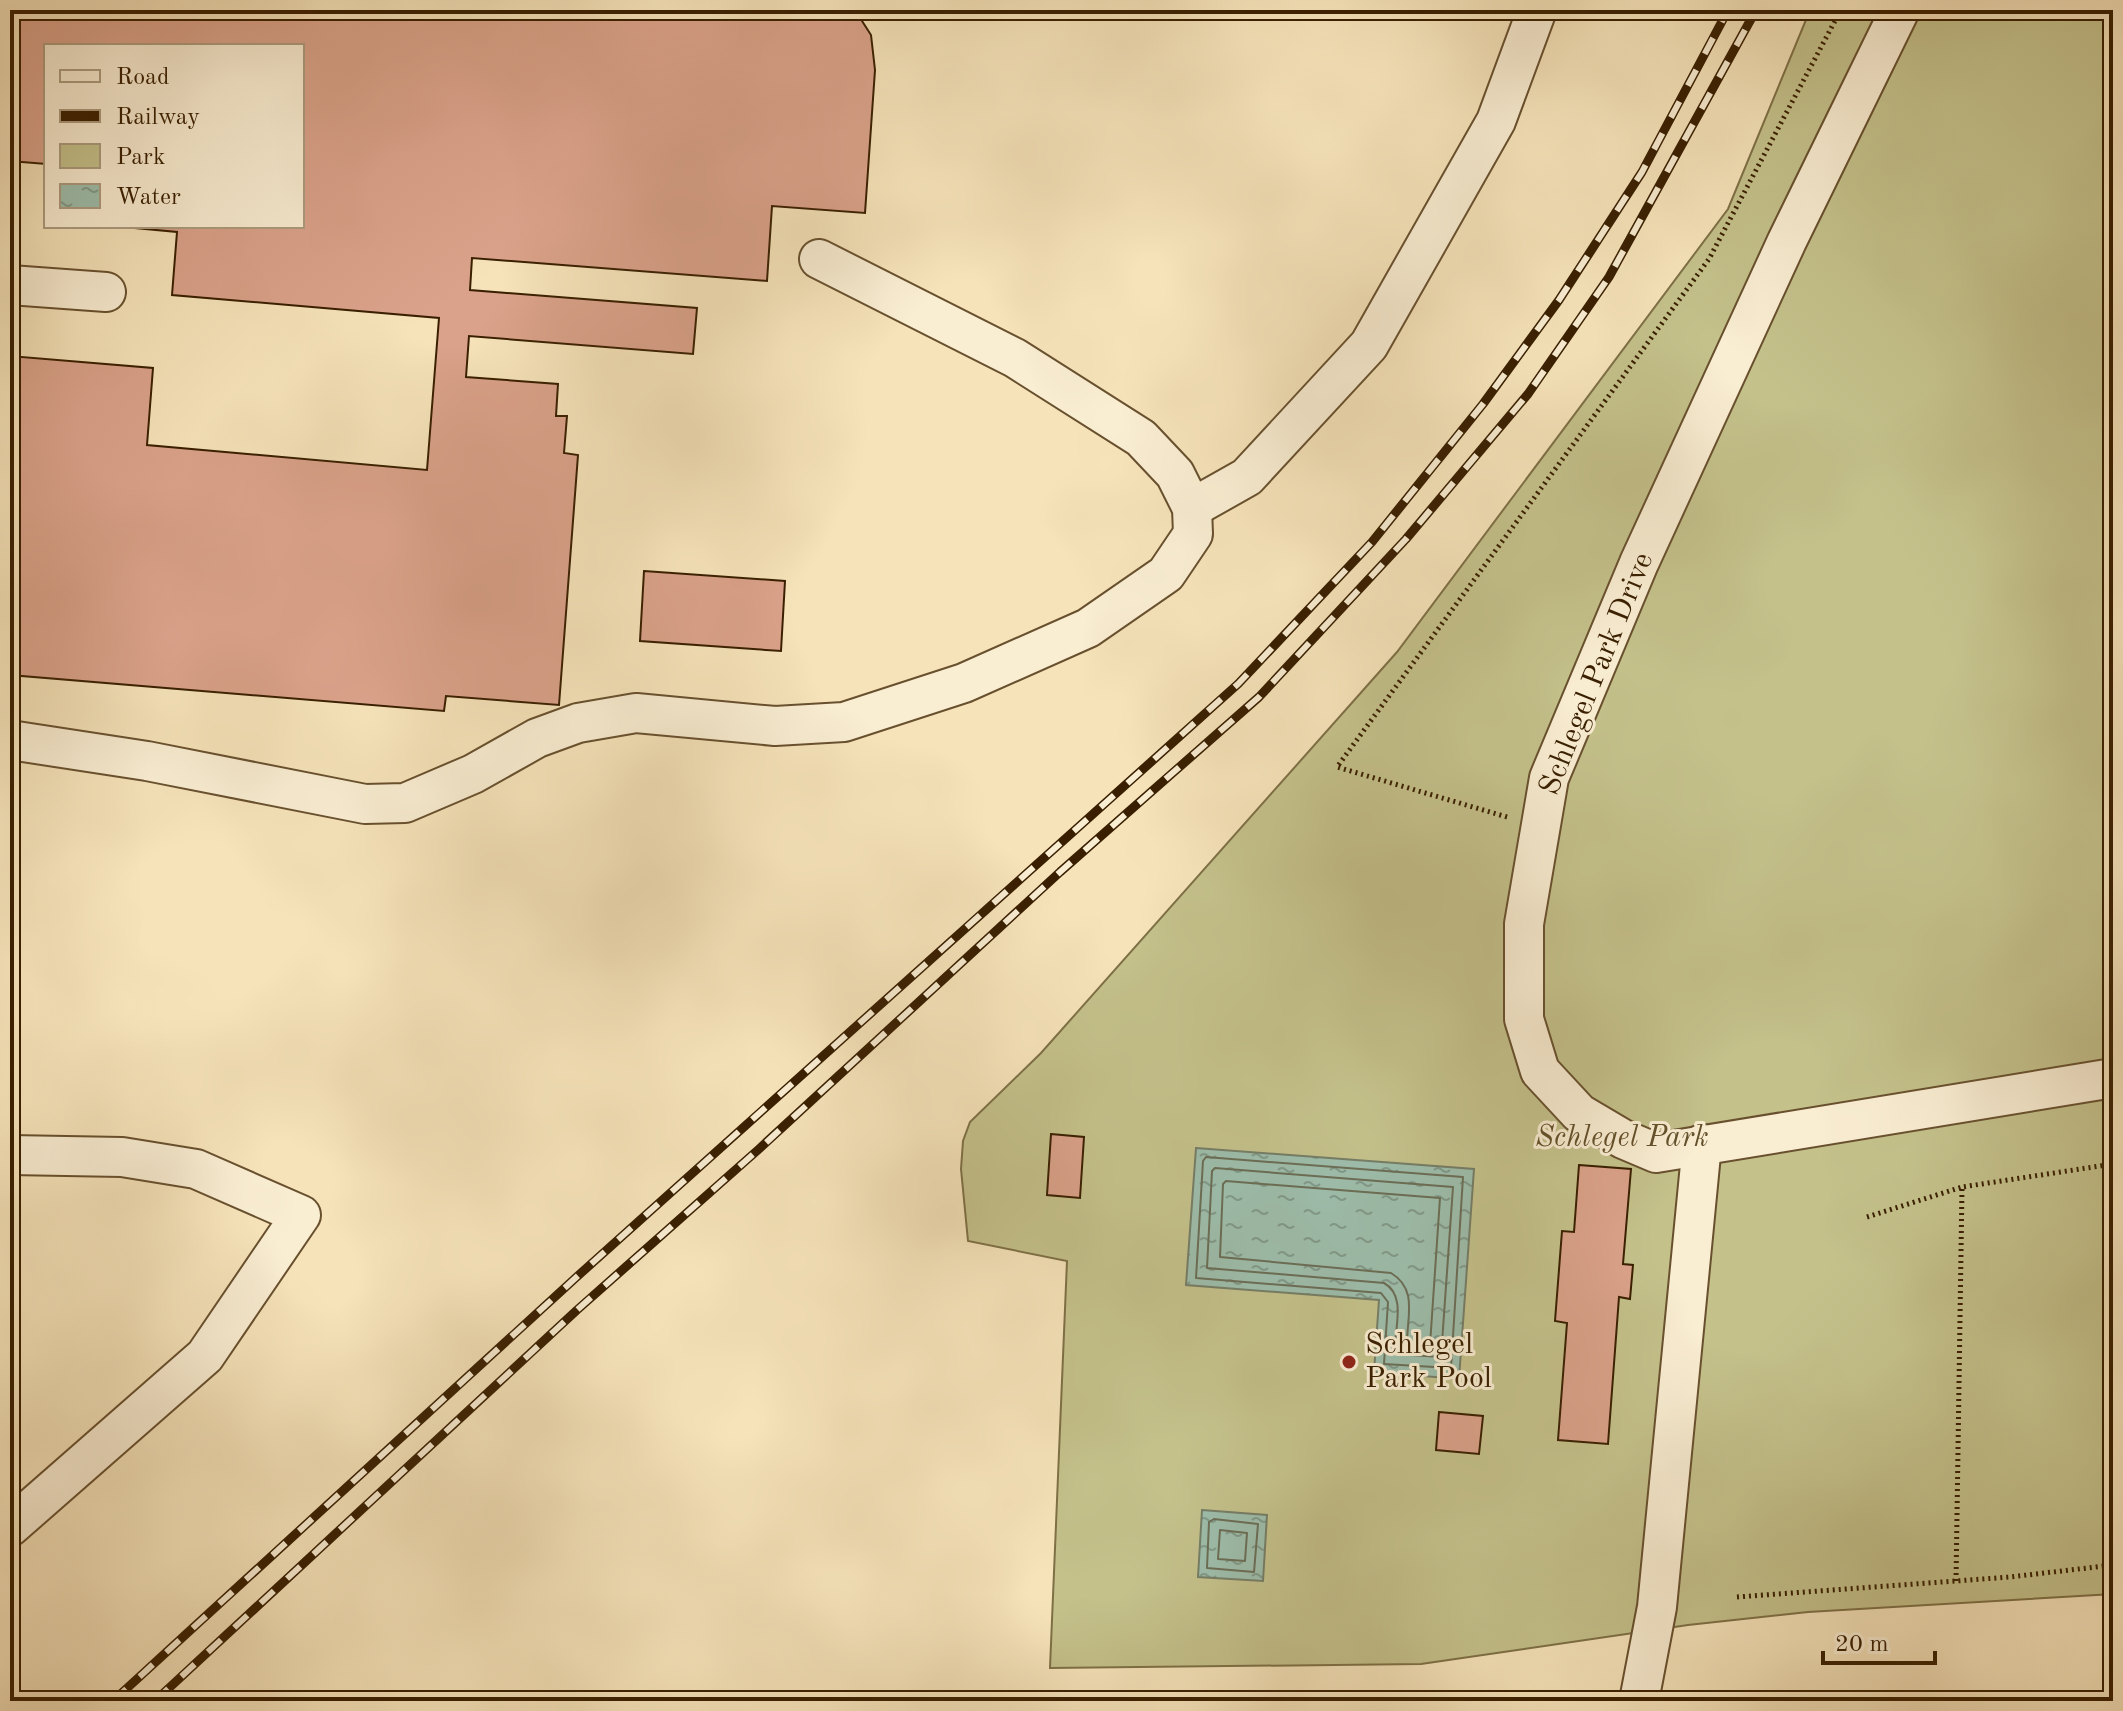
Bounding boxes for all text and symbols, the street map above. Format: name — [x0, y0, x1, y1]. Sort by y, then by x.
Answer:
legend — [44, 44, 304, 228]
text: Road — [116, 66, 169, 90]
text: Railway — [116, 106, 200, 130]
text: Park — [116, 146, 165, 170]
text: Water — [116, 186, 181, 210]
street label: Schlegel Park Drive — [1535, 548, 1659, 800]
park label: Schlegel Park — [1535, 1123, 1709, 1153]
place label: Schlegel Park Pool — [1365, 1330, 1492, 1394]
marker: Schlegel Park Pool — [1340, 1353, 1358, 1371]
scale bar — [1823, 1615, 1935, 1665]
text: 20 m — [1835, 1633, 1889, 1657]

